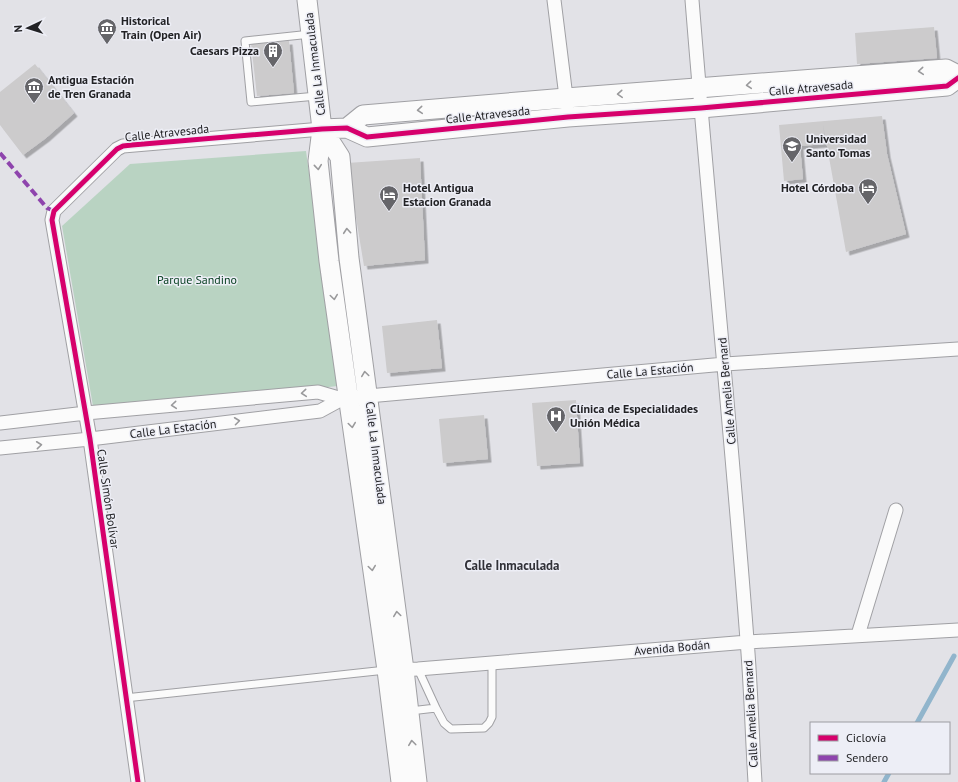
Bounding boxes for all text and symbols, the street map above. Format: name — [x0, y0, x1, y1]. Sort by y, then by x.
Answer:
north arrow — [8, 8, 48, 48]
street label: Calle La Inmaculada — [301, 12, 328, 116]
place label: Historical Train (Open Air) — [121, 13, 202, 42]
museum icon: Historical Train (Open Air) — [96, 17, 118, 45]
text: N — [11, 25, 25, 33]
building icon: Caesars Pizza — [262, 40, 284, 68]
place label: Caesars Pizza — [190, 43, 259, 58]
one-way arrow — [918, 66, 924, 75]
place label: Antigua Estación de Tren Granada — [48, 72, 134, 101]
museum icon: Antigua Estación de Tren Granada — [23, 76, 45, 104]
street label: Calle Atravesada — [768, 76, 854, 99]
one-way arrow — [746, 80, 752, 89]
one-way arrow — [617, 90, 623, 99]
street label: Calle Atravesada — [445, 103, 531, 126]
one-way arrow — [417, 106, 423, 115]
street label: Calle Atravesada — [124, 121, 210, 144]
place label: Universidad Santo Tomas — [806, 131, 870, 160]
school or university icon: Universidad Santo Tomas — [781, 135, 803, 163]
one-way arrow — [314, 164, 323, 171]
hotel icon: Hotel Córdoba — [857, 177, 879, 205]
place label: Hotel Antigua Estacion Granada — [403, 180, 491, 209]
place label: Hotel Córdoba — [781, 180, 854, 195]
hotel icon: Hotel Antigua Estacion Granada — [378, 184, 400, 212]
one-way arrow — [343, 228, 352, 234]
park label: Parque Sandino — [157, 272, 237, 287]
one-way arrow — [329, 293, 338, 300]
street label: Calle Amelia Bernard — [714, 337, 739, 445]
street label: Calle La Estación — [606, 359, 694, 382]
one-way arrow — [361, 371, 370, 377]
one-way arrow — [301, 388, 307, 397]
one-way arrow — [171, 400, 177, 409]
street label: Calle La Inmaculada — [363, 401, 390, 505]
place label: Clínica de Especialidades Unión Médica — [570, 401, 698, 430]
hospital icon: Clínica de Especialidades Unión Médica — [545, 405, 567, 433]
street label: Calle La Estación — [129, 416, 217, 441]
one-way arrow — [234, 417, 241, 426]
one-way arrow — [347, 422, 356, 428]
one-way arrow — [36, 440, 42, 449]
street label: Calle Simón Bolívar — [94, 448, 123, 550]
district label: Calle Inmaculada — [464, 557, 560, 574]
one-way arrow — [367, 565, 376, 571]
one-way arrow — [393, 611, 402, 617]
street label: Avenida Bodán — [633, 637, 711, 658]
street label: Calle Amelia Bernard — [740, 660, 761, 768]
legend — [810, 722, 950, 774]
text: Ciclovía — [846, 730, 886, 745]
one-way arrow — [408, 740, 417, 746]
text: Sendero — [846, 750, 888, 765]

